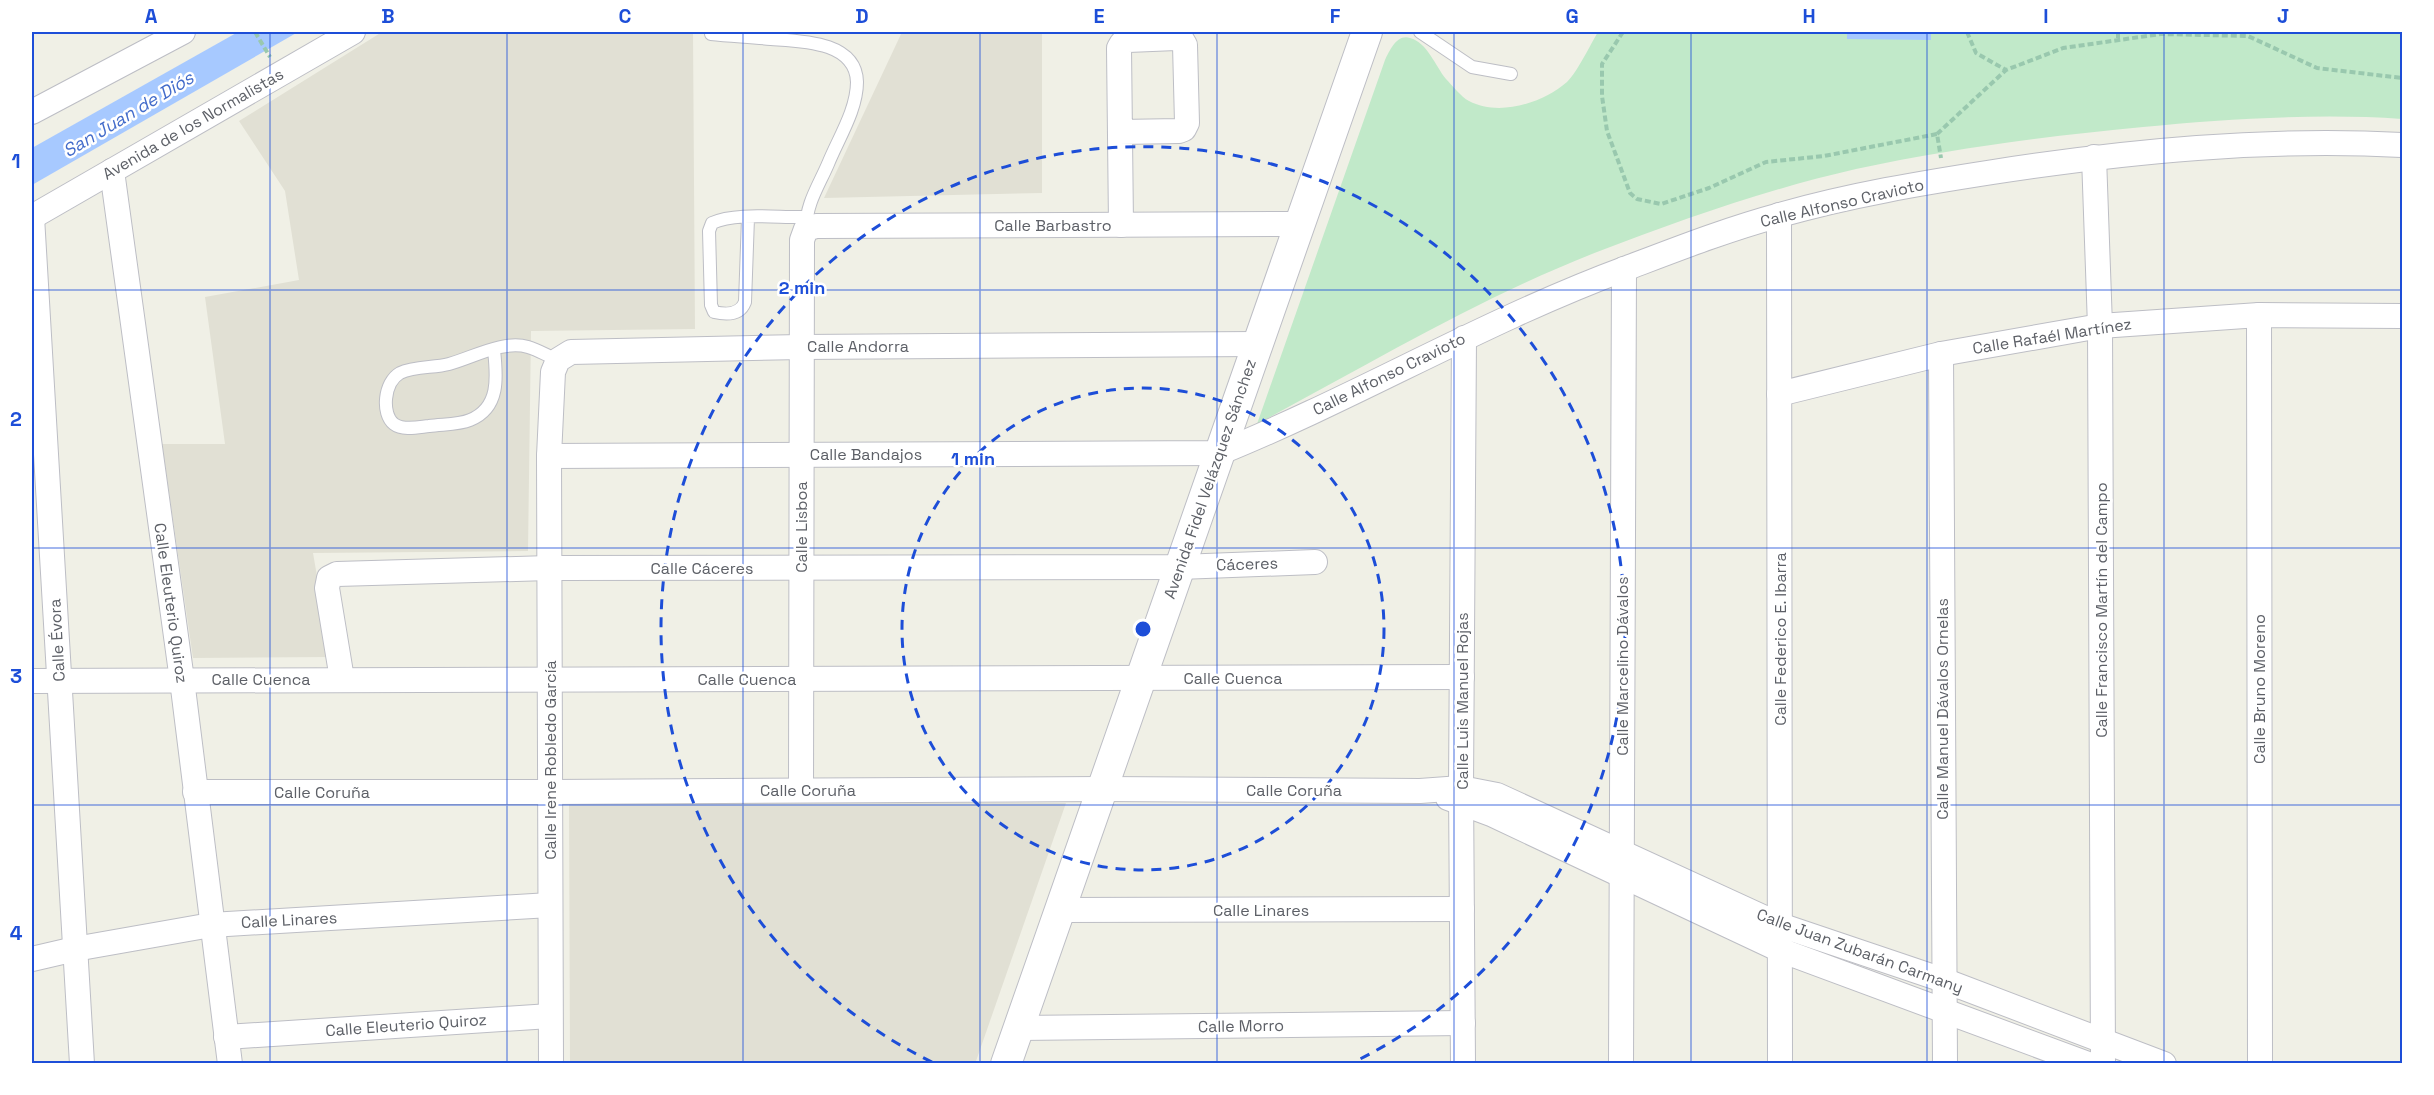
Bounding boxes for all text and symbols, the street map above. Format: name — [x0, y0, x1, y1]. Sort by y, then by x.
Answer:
text: A — [145, 3, 158, 29]
text: B — [381, 3, 395, 29]
text: C — [619, 3, 632, 29]
text: D — [855, 3, 869, 29]
text: E — [1093, 3, 1105, 29]
text: F — [1330, 3, 1341, 29]
text: G — [1565, 3, 1579, 29]
text: H — [1802, 3, 1816, 29]
text: I — [2043, 3, 2049, 29]
text: J — [2277, 3, 2289, 29]
street label: Avenida de los Normalistas — [99, 63, 287, 185]
water label: San Juan de Diós — [59, 66, 198, 162]
text: 1 — [11, 148, 21, 174]
street label: Calle Alfonso Cravioto — [1758, 174, 1926, 232]
street label: Calle Barbastro — [994, 215, 1112, 236]
text: 2 min — [779, 276, 825, 299]
street label: Calle Rafaél Martínez — [1971, 313, 2133, 359]
street label: Calle Alfonso Cravioto — [1309, 328, 1469, 420]
street label: Calle Andorra — [807, 336, 909, 357]
street label: Avenida Fidel Velázquez Sánchez — [1159, 356, 1261, 602]
text: 2 — [10, 406, 22, 432]
street label: Calle Bandajos — [810, 444, 922, 465]
text: 1 min — [951, 447, 995, 470]
street label: Calle Lisboa — [791, 481, 812, 573]
street label: Calle Francisco Martín del Campo — [2091, 482, 2112, 738]
street label: Calle Eleuterio Quiroz — [149, 521, 193, 685]
street label: Cáceres — [1216, 552, 1278, 576]
street label: Calle Federico E. Ibarra — [1770, 552, 1791, 726]
street label: Calle Cáceres — [651, 558, 753, 579]
street label: Calle Marcelino Dávalos — [1612, 576, 1633, 756]
street label: Calle Évora — [44, 598, 70, 682]
street label: Calle Manuel Dávalos Ornelas — [1932, 598, 1953, 820]
street label: Calle Luis Manuel Rojas — [1452, 612, 1473, 790]
street label: Calle Bruno Moreno — [2249, 614, 2270, 764]
centre of rings — [1133, 619, 1153, 639]
street label: Calle Irene Robledo García — [540, 660, 561, 860]
text: 3 — [10, 663, 22, 689]
street label: Calle Cuenca — [1183, 668, 1283, 689]
street label: Calle Cuenca — [211, 669, 311, 690]
street label: Calle Cuenca — [697, 669, 797, 690]
street label: Calle Coruña — [760, 780, 856, 801]
street label: Calle Coruña — [1246, 780, 1342, 801]
street label: Calle Coruña — [274, 782, 370, 803]
street label: Calle Linares — [1213, 900, 1309, 921]
street label: Calle Juan Zubarán Carmany — [1754, 904, 1966, 998]
street label: Calle Linares — [240, 907, 338, 933]
text: 4 — [10, 920, 23, 946]
street label: Calle Eleuterio Quiroz — [325, 1009, 487, 1041]
street label: Calle Morro — [1198, 1015, 1284, 1037]

